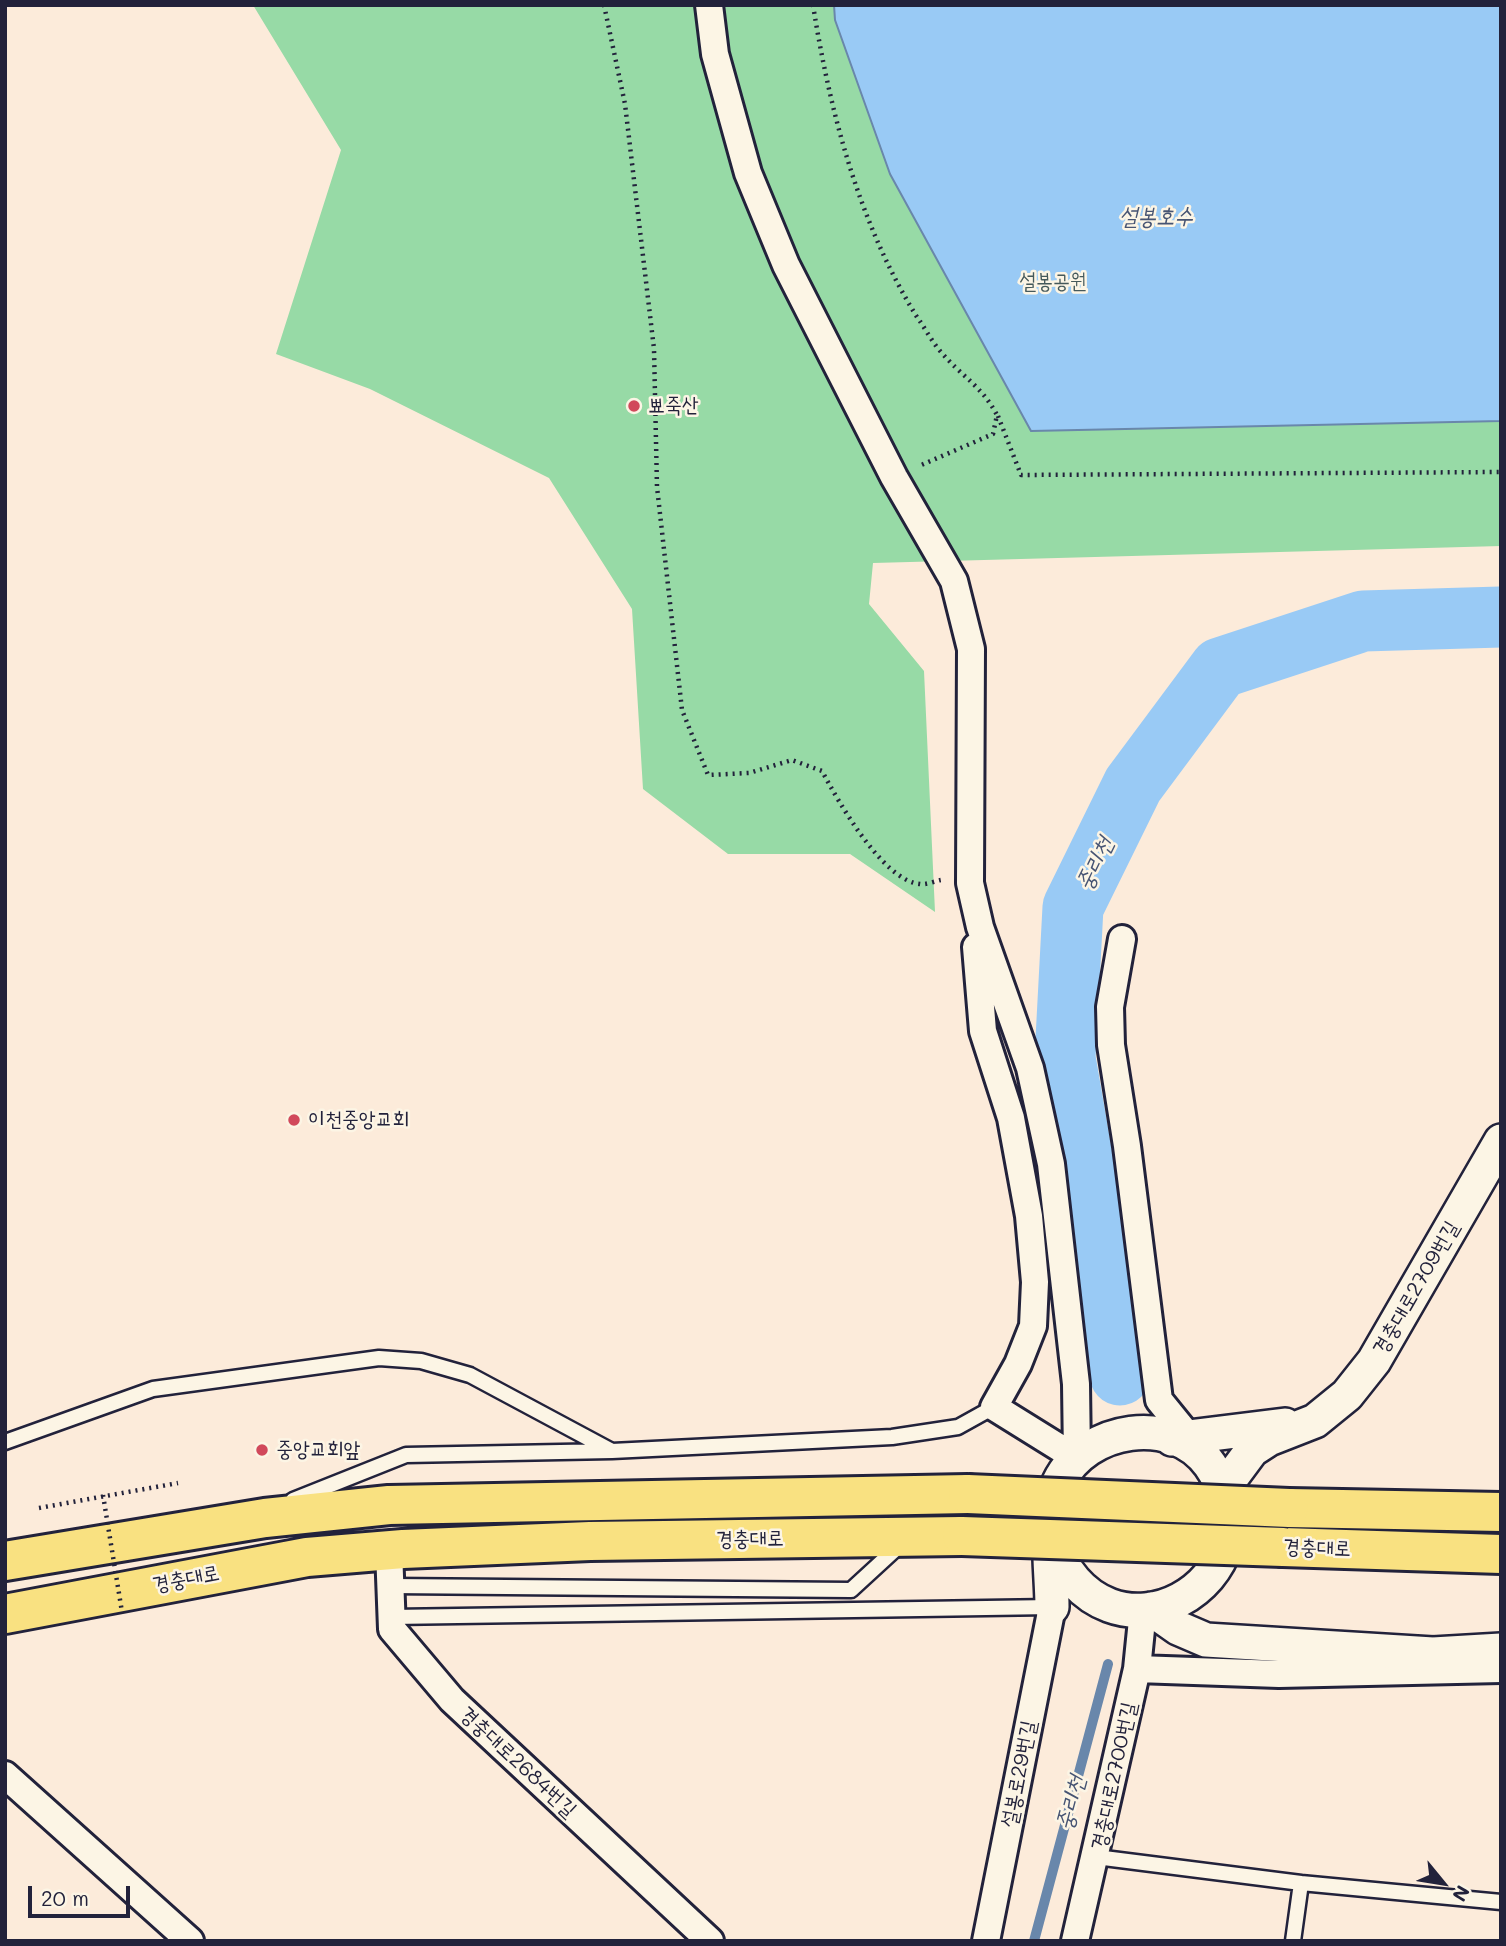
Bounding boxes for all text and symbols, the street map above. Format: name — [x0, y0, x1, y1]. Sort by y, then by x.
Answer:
water label: 설봉호수 — [1119, 203, 1193, 231]
park label: 설봉공원 — [1019, 269, 1087, 295]
place label: 뾰죽산 — [648, 393, 699, 419]
marker: 뾰죽산 — [626, 398, 642, 414]
water label: 중리천 — [1070, 833, 1120, 895]
place label: 이천중앙교회 — [308, 1107, 409, 1133]
marker: 이천중앙교회 — [286, 1112, 302, 1128]
street label: 경충대로2709번길 — [1368, 1217, 1464, 1359]
place label: 중앙교회앞 — [276, 1437, 360, 1463]
marker: 중앙교회앞 — [254, 1442, 270, 1458]
street label: 경충대로 — [716, 1526, 784, 1552]
street label: 경충대로 — [1283, 1534, 1351, 1562]
street label: 경충대로 — [150, 1560, 222, 1598]
street label: 경충대로2700번길 — [1086, 1700, 1142, 1852]
street label: 경충대로2684번길 — [454, 1701, 582, 1823]
street label: 설봉로29번길 — [996, 1718, 1042, 1830]
water label: 중리천 — [1050, 1773, 1092, 1833]
north arrow — [1408, 1848, 1478, 1918]
scale bar — [32, 1872, 133, 1916]
text: N — [1447, 1881, 1476, 1906]
text: 20 m — [41, 1884, 89, 1911]

